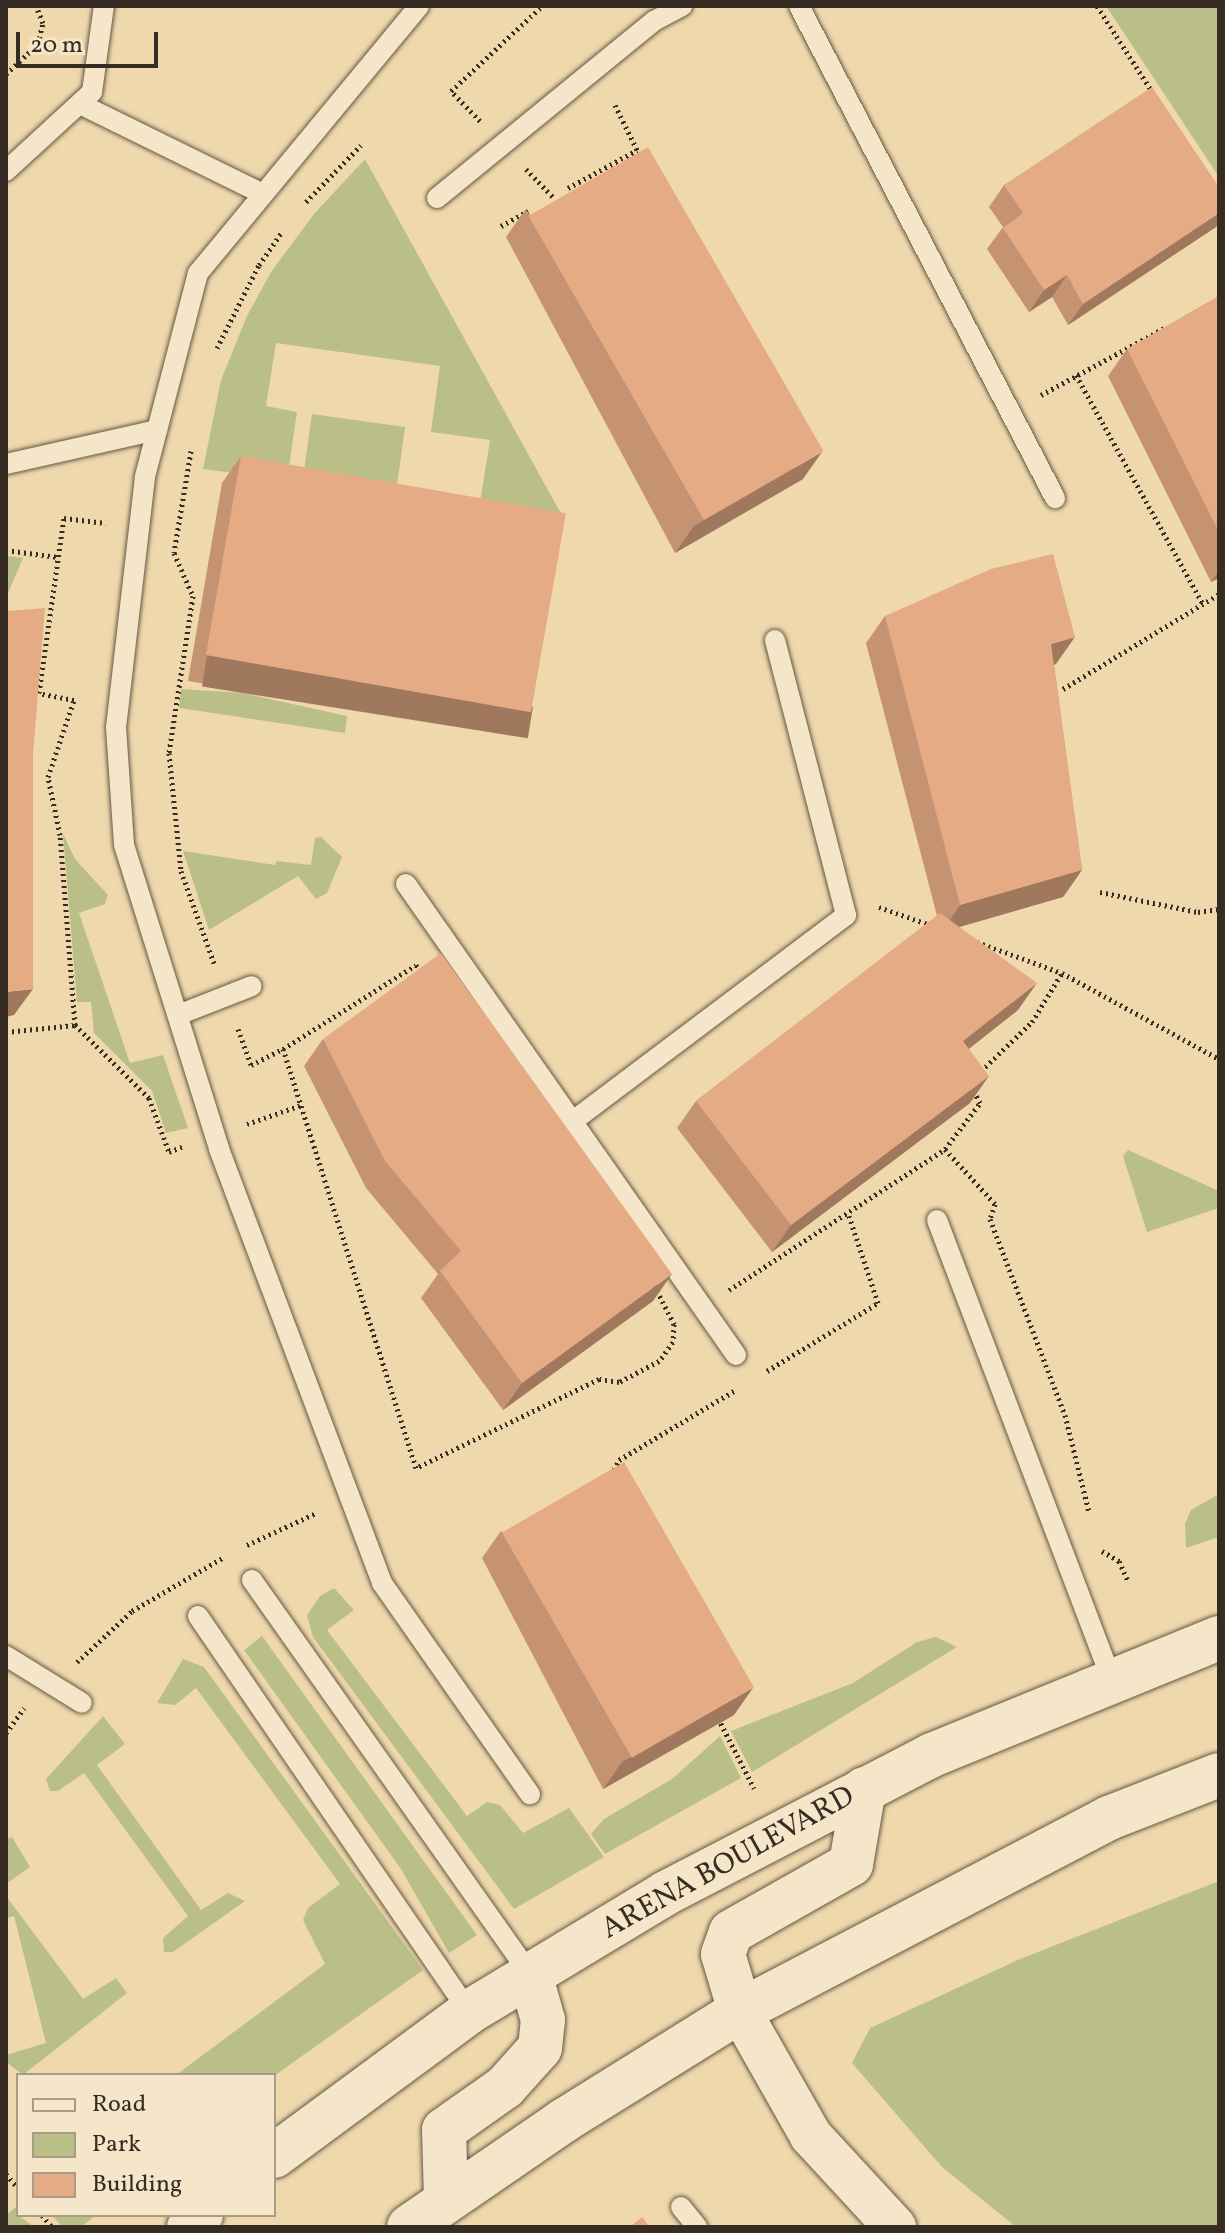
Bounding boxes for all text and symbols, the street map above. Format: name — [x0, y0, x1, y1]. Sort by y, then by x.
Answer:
scale bar — [20, 16, 162, 66]
text: 20 m — [30, 29, 83, 63]
street label: ARENA BOULEVARD — [595, 1779, 861, 1947]
legend — [16, 2073, 276, 2217]
text: Road — [92, 2088, 146, 2122]
text: Park — [92, 2128, 141, 2162]
text: Building — [92, 2168, 182, 2202]

